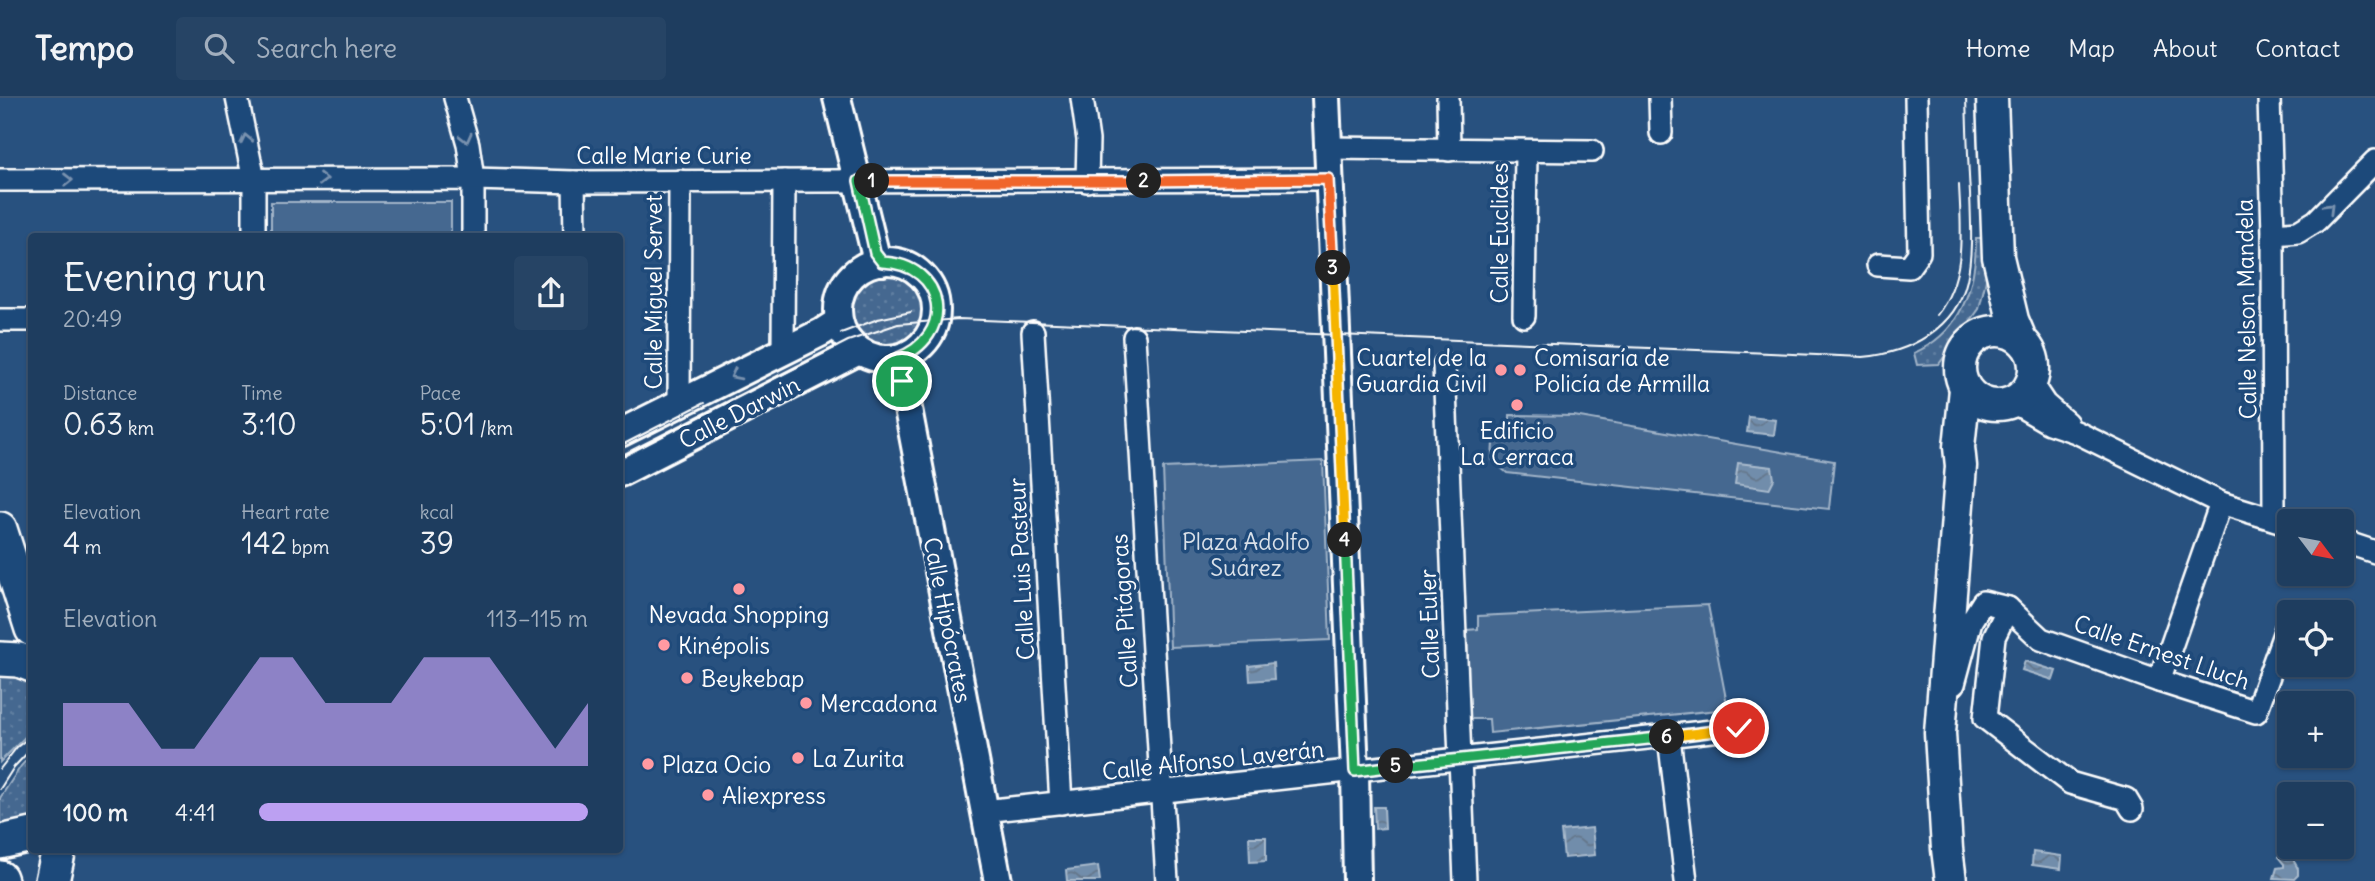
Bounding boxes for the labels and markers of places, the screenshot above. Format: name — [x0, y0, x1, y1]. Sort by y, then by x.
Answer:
pin: 1 — [854, 164, 890, 198]
pin: 2 — [1126, 164, 1162, 198]
pin: 3 — [1316, 250, 1350, 286]
place label: Cuartel de la Guardia Civil — [1356, 343, 1487, 398]
place label: Comisaría de Policía de Armilla — [1534, 343, 1710, 398]
pin — [872, 351, 932, 411]
marker: Cuartel de la Guardia Civil — [1493, 362, 1509, 378]
marker: Comisaría de Policía de Armilla — [1512, 362, 1528, 378]
marker: Edificio La Cerraca — [1509, 397, 1525, 413]
place label: Edificio La Cerraca — [1460, 416, 1574, 471]
pin: 4 — [1328, 522, 1362, 558]
marker: Nevada Shopping — [731, 581, 747, 597]
place label: Nevada Shopping — [649, 600, 829, 629]
place label: Kinépolis — [678, 631, 770, 660]
marker: Kinépolis — [656, 637, 672, 653]
place label: Beykebap — [701, 664, 804, 693]
marker: Beykebap — [679, 670, 695, 686]
place label: Mercadona — [820, 689, 938, 718]
marker: Mercadona — [798, 695, 814, 711]
pin — [1709, 698, 1769, 758]
pin: 6 — [1650, 720, 1684, 754]
place label: La Zurita — [812, 744, 904, 773]
pin: 5 — [1378, 748, 1414, 784]
place label: Plaza Ocio — [662, 750, 771, 779]
marker: La Zurita — [790, 750, 806, 766]
marker: Plaza Ocio — [640, 756, 656, 772]
place label: Aliexpress — [722, 781, 826, 810]
marker: Aliexpress — [700, 787, 716, 803]

